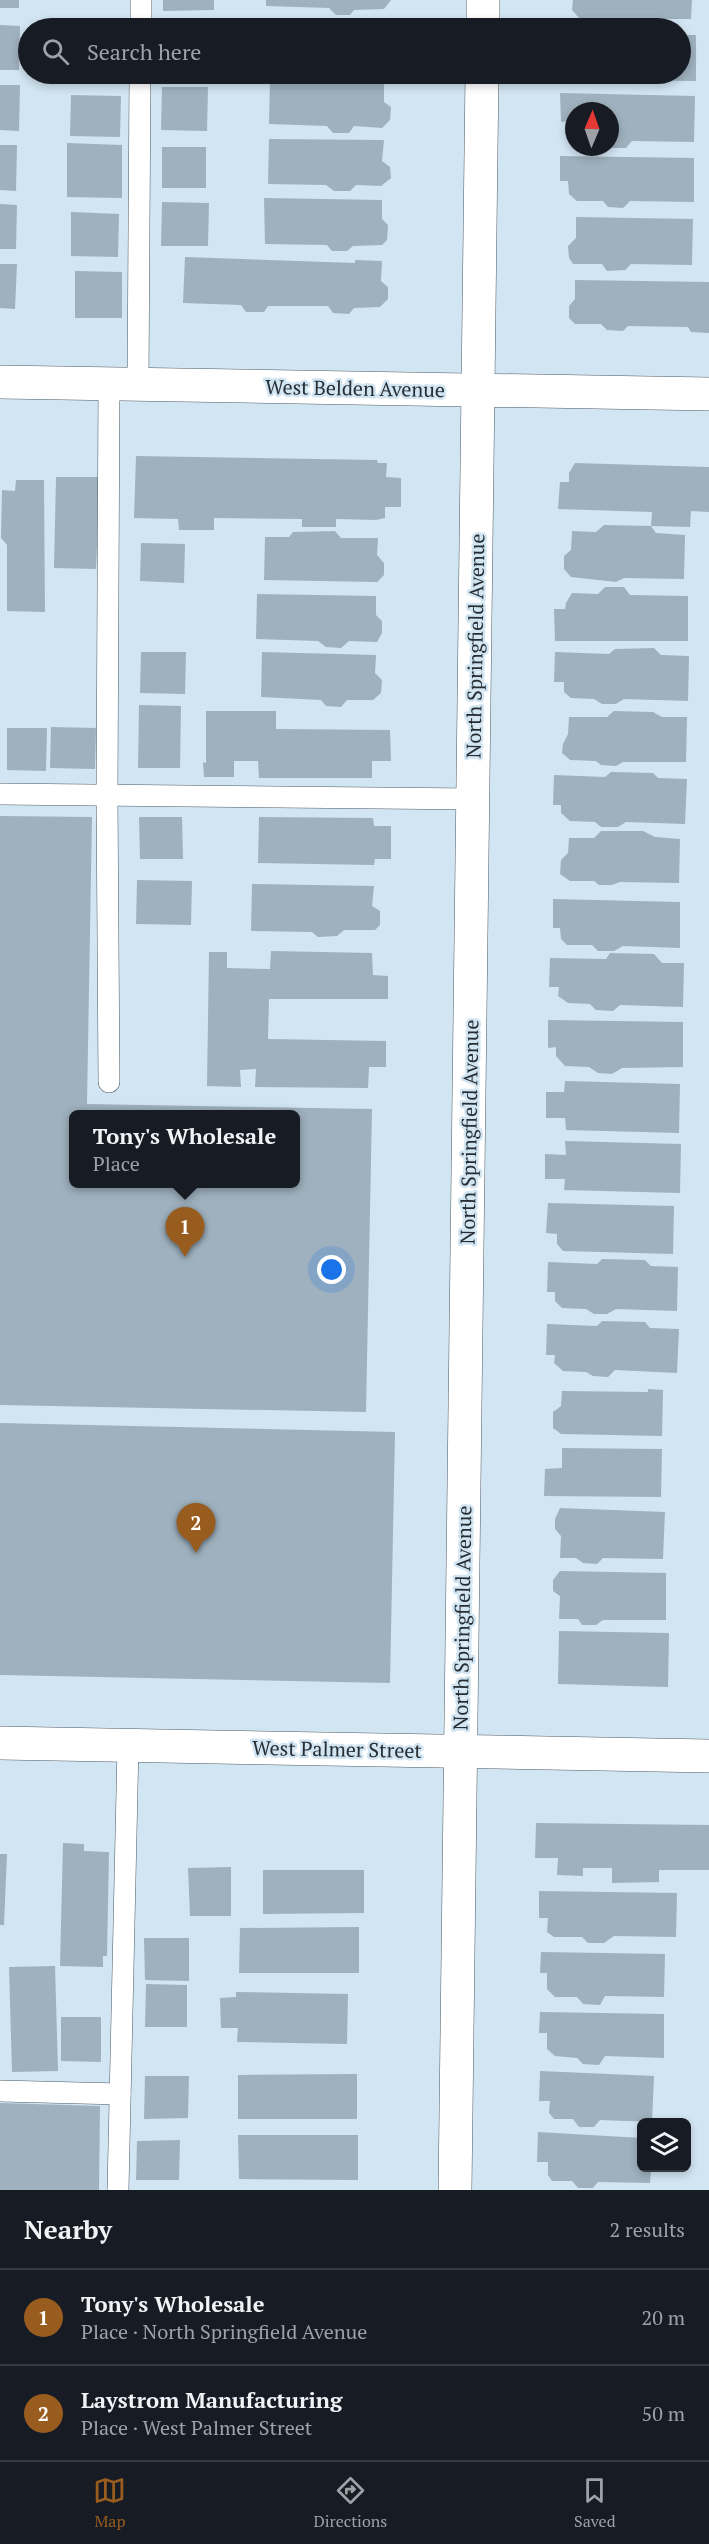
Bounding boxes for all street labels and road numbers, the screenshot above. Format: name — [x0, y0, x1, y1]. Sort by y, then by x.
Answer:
street label: West Belden Avenue — [265, 373, 445, 403]
street label: North Springfield Avenue — [460, 533, 490, 759]
street label: North Springfield Avenue — [454, 1019, 484, 1245]
street label: North Springfield Avenue — [447, 1505, 477, 1731]
street label: West Palmer Street — [252, 1734, 423, 1764]

